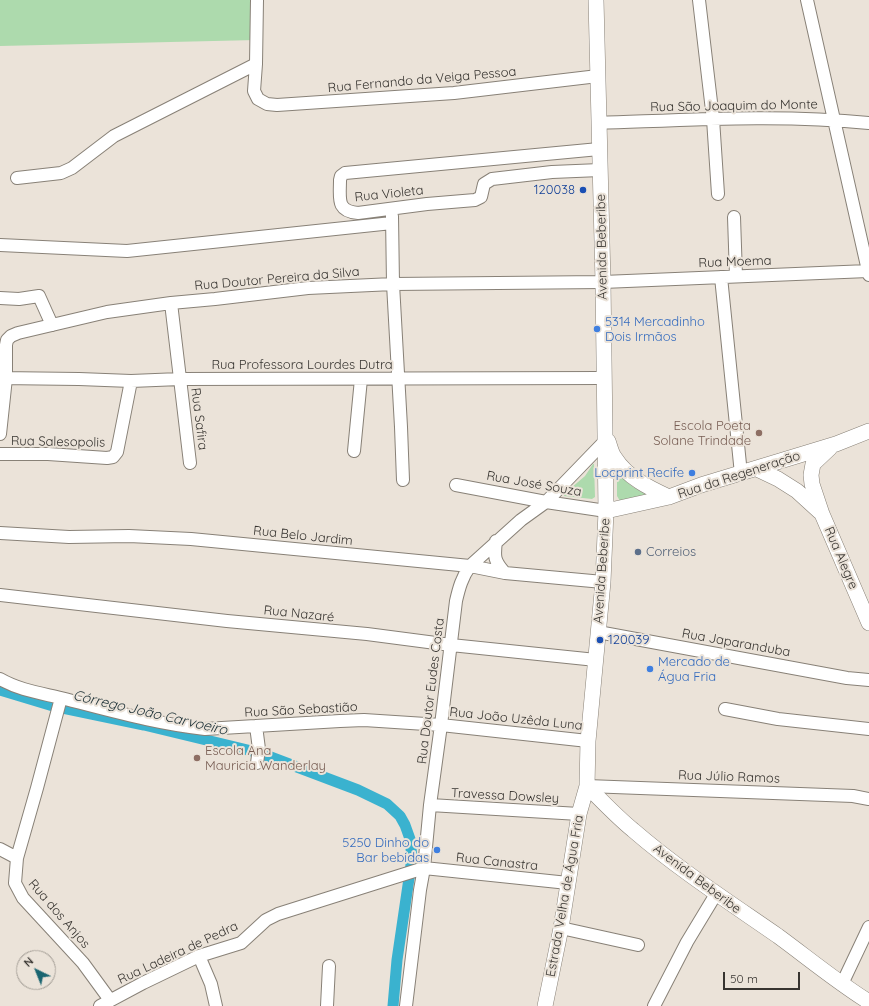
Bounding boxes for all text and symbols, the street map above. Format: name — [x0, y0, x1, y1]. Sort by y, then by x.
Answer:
street label: Rua Fernando da Veiga Pessoa — [327, 64, 517, 96]
street label: Rua São Joaquim do Monte — [650, 97, 818, 115]
place label: 120038 — [534, 182, 575, 198]
street label: Rua Violeta — [354, 183, 424, 205]
marker: 120038 — [578, 185, 588, 195]
street label: Avenida Beberibe — [593, 194, 611, 300]
street label: Rua Moema — [698, 253, 772, 271]
street label: Rua Doutor Pereira da Silva — [194, 264, 360, 294]
place label: 5314 Mercadinho Dois Irmãos — [605, 314, 705, 345]
marker: 5314 Mercadinho Dois Irmãos — [592, 324, 602, 334]
street label: Rua Professora Lourdes Dutra — [211, 357, 393, 373]
street label: Rua Safira — [187, 387, 211, 451]
place label: Escola Poeta Solane Trindade — [653, 418, 751, 449]
marker: Escola Poeta Solane Trindade — [754, 428, 764, 438]
street label: Rua Salesopolis — [11, 433, 105, 451]
street label: Rua da Regeneração — [676, 448, 802, 502]
place label: Locprint Recife — [594, 465, 684, 481]
street label: Rua José Souza — [485, 468, 583, 500]
marker: Locprint Recife — [687, 468, 697, 478]
street label: Avenida Beberibe — [591, 518, 613, 624]
street label: Rua Belo Jardim — [252, 523, 354, 549]
street label: Rua Alegre — [821, 525, 861, 591]
place label: Correios — [646, 544, 696, 560]
marker: Correios — [633, 547, 643, 557]
street label: Rua Nazaré — [263, 603, 335, 625]
street label: Rua Doutor Eudes Costa — [414, 617, 448, 765]
street label: Rua Japaranduba — [681, 626, 791, 660]
place label: 120039 — [608, 632, 650, 648]
marker: 120039 — [595, 635, 605, 645]
place label: Mercado de Água Fria — [658, 654, 730, 685]
marker: Mercado de Água Fria — [645, 664, 655, 674]
water label: Córrego João Carvoeiro — [71, 687, 229, 739]
street label: Rua São Sebastião — [244, 699, 358, 721]
street label: Rua João Uzêda Luna — [449, 704, 583, 734]
place label: Escola Ana Mauricia Wanderlay — [205, 743, 326, 774]
marker: Escola Ana Mauricia Wanderlay — [192, 753, 202, 763]
street label: Rua Júlio Ramos — [678, 767, 780, 787]
street label: Travessa Dowsley — [451, 785, 559, 807]
street label: Estrada Velha de Água Fria — [543, 814, 587, 978]
place label: 5250 Dinho do Bar bebidas — [342, 835, 429, 866]
street label: Avenida Beberibe — [650, 841, 744, 917]
marker: 5250 Dinho do Bar bebidas — [432, 845, 442, 855]
street label: Rua Canastra — [455, 850, 539, 874]
street label: Rua dos Anjos — [25, 876, 93, 952]
street label: Rua Ladeira de Pedra — [115, 918, 241, 988]
north arrow — [16, 950, 56, 990]
text: N — [21, 954, 36, 970]
scale bar — [725, 964, 802, 990]
text: 50 m — [730, 971, 758, 986]

